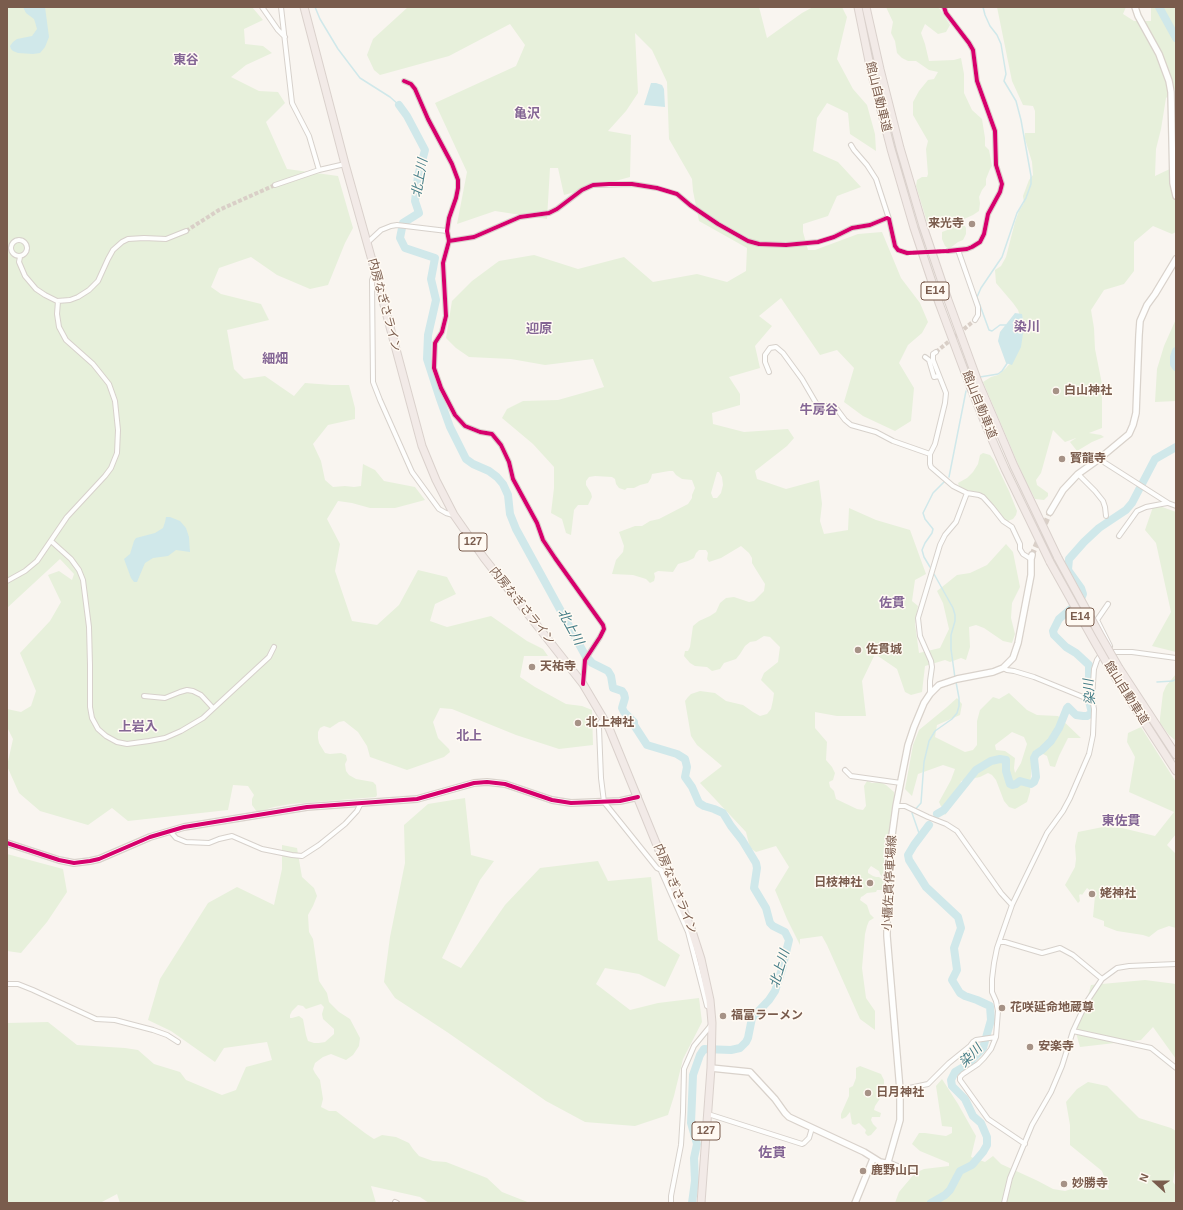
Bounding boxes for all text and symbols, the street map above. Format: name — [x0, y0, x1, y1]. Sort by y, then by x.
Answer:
district label: 東谷 — [173, 52, 199, 68]
street label: 館山自動車道 — [862, 60, 894, 134]
district label: 亀沢 — [514, 106, 540, 122]
water label: 北上川 — [409, 157, 431, 199]
place label: 来光寺 — [928, 217, 964, 231]
marker: 来光寺 — [967, 219, 977, 229]
street label: 内房なぎさライン — [365, 257, 403, 353]
road number: E14 — [921, 282, 949, 300]
district label: 染川 — [1014, 319, 1040, 335]
district label: 迎原 — [526, 321, 552, 337]
district label: 細畑 — [262, 351, 288, 367]
street label: 館山自動車道 — [959, 369, 999, 441]
place label: 白山神社 — [1064, 384, 1112, 398]
marker: 白山神社 — [1051, 386, 1061, 396]
district label: 牛房谷 — [800, 402, 838, 418]
place label: 寳龍寺 — [1070, 452, 1106, 466]
marker: 寳龍寺 — [1057, 454, 1067, 464]
road number: 127 — [459, 533, 487, 551]
street label: 内房なぎさライン — [486, 564, 558, 648]
district label: 佐貫 — [879, 595, 905, 611]
water label: 北上川 — [554, 606, 586, 648]
road number: E14 — [1066, 608, 1094, 626]
place label: 佐貫城 — [866, 643, 902, 657]
marker: 佐貫城 — [853, 645, 863, 655]
street label: 館山自動車道 — [1101, 659, 1151, 727]
place label: 天祐寺 — [540, 660, 576, 674]
marker: 天祐寺 — [527, 662, 537, 672]
water label: 染川 — [1081, 678, 1099, 706]
place label: 北上神社 — [586, 716, 634, 730]
marker: 北上神社 — [573, 718, 583, 728]
district label: 上岩入 — [119, 719, 157, 735]
district label: 北上 — [456, 728, 482, 744]
district label: 東佐貫 — [1102, 813, 1140, 829]
street label: 小櫃佐貫停車場線 — [880, 835, 900, 931]
street label: 内房なぎさライン — [650, 842, 700, 936]
place label: 日枝神社 — [814, 876, 862, 890]
marker: 日枝神社 — [865, 878, 875, 888]
place label: 姥神社 — [1100, 887, 1136, 901]
marker: 姥神社 — [1087, 889, 1097, 899]
water label: 北上川 — [767, 948, 793, 990]
place label: 花咲延命地蔵尊 — [1010, 1001, 1094, 1015]
marker: 花咲延命地蔵尊 — [997, 1003, 1007, 1013]
place label: 福富ラーメン — [731, 1009, 803, 1023]
marker: 福富ラーメン — [718, 1011, 728, 1021]
place label: 安楽寺 — [1038, 1040, 1074, 1054]
water label: 染川 — [956, 1041, 986, 1071]
marker: 安楽寺 — [1025, 1042, 1035, 1052]
place label: 日月神社 — [876, 1086, 924, 1100]
marker: 日月神社 — [863, 1088, 873, 1098]
road number: 127 — [692, 1122, 720, 1140]
district label: 佐貫 — [758, 1145, 786, 1161]
north arrow — [1135, 1162, 1175, 1202]
place label: 鹿野山口 — [871, 1164, 919, 1178]
marker: 鹿野山口 — [858, 1166, 868, 1176]
text: N — [1137, 1172, 1151, 1184]
place label: 妙勝寺 — [1072, 1177, 1108, 1191]
marker: 妙勝寺 — [1059, 1179, 1069, 1189]

